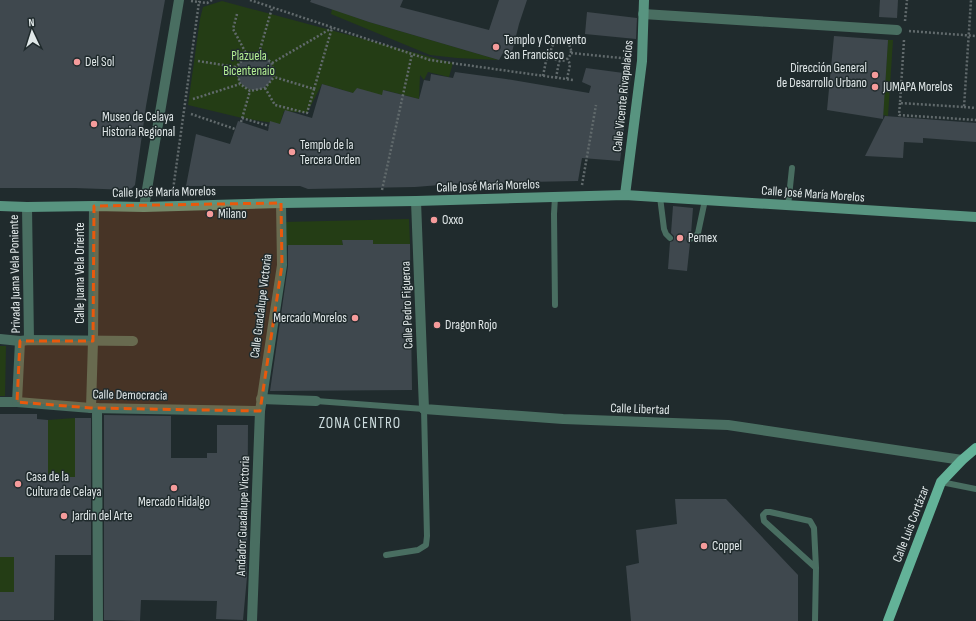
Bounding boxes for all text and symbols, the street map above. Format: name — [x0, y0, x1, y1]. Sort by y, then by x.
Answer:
north arrow — [12, 12, 52, 52]
text: N — [28, 16, 35, 29]
place label: Templo y Convento San Francisco — [504, 32, 587, 63]
street label: Calle Vicente Rivapalacios — [609, 39, 637, 153]
marker: Templo y Convento San Francisco — [491, 42, 501, 52]
park label: Plazuela Bicentenaio — [223, 48, 275, 79]
place label: Del Sol — [85, 54, 114, 70]
marker: Del Sol — [72, 57, 82, 67]
place label: Dirección General de Desarrollo Urbano — [777, 60, 867, 91]
marker: Dirección General de Desarrollo Urbano — [870, 70, 880, 80]
place label: JUMAPA Morelos — [882, 79, 953, 95]
marker: JUMAPA Morelos — [870, 82, 880, 92]
place label: Museo de Celaya Historia Regional — [102, 109, 175, 140]
marker: Museo de Celaya Historia Regional — [89, 119, 99, 129]
place label: Templo de la Tercera Orden — [300, 137, 360, 168]
marker: Templo de la Tercera Orden — [287, 147, 297, 157]
street label: Calle José María Morelos — [436, 176, 540, 196]
street label: Calle José María Morelos — [761, 182, 866, 206]
street label: Calle José María Morelos — [112, 183, 216, 201]
place label: Milano — [218, 206, 247, 222]
marker: Milano — [205, 209, 215, 219]
place label: Oxxo — [442, 212, 463, 228]
street label: Privada Juana Vela Poniente — [6, 215, 24, 333]
marker: Oxxo — [429, 215, 439, 225]
street label: Calle Juana Vela Oriente — [72, 222, 88, 324]
place label: Pemex — [688, 230, 717, 246]
marker: Pemex — [675, 233, 685, 243]
street label: Calle Guadalupe Victoria — [247, 253, 275, 359]
street label: Calle Pedro Figueroa — [397, 261, 417, 349]
place label: Mercado Morelos — [273, 310, 347, 326]
marker: Mercado Morelos — [350, 313, 360, 323]
place label: Dragon Rojo — [445, 317, 497, 333]
marker: Dragon Rojo — [432, 320, 442, 330]
street label: Calle Democracia — [92, 386, 168, 404]
street label: Calle Libertad — [610, 400, 670, 418]
district label: ZONA CENTRO — [319, 414, 401, 433]
street label: Andador Guadalupe Victoria — [233, 456, 253, 577]
place label: Casa de la Cultura de Celaya — [26, 469, 101, 500]
marker: Casa de la Cultura de Celaya — [13, 479, 23, 489]
marker: Mercado Hidalgo — [169, 483, 179, 493]
street label: Calle Luis Cortázar — [889, 483, 933, 564]
place label: Mercado Hidalgo — [138, 494, 210, 510]
place label: Jardin del Arte — [71, 508, 133, 524]
marker: Jardin del Arte — [59, 511, 69, 521]
place label: Coppel — [712, 538, 742, 554]
marker: Coppel — [699, 541, 709, 551]

